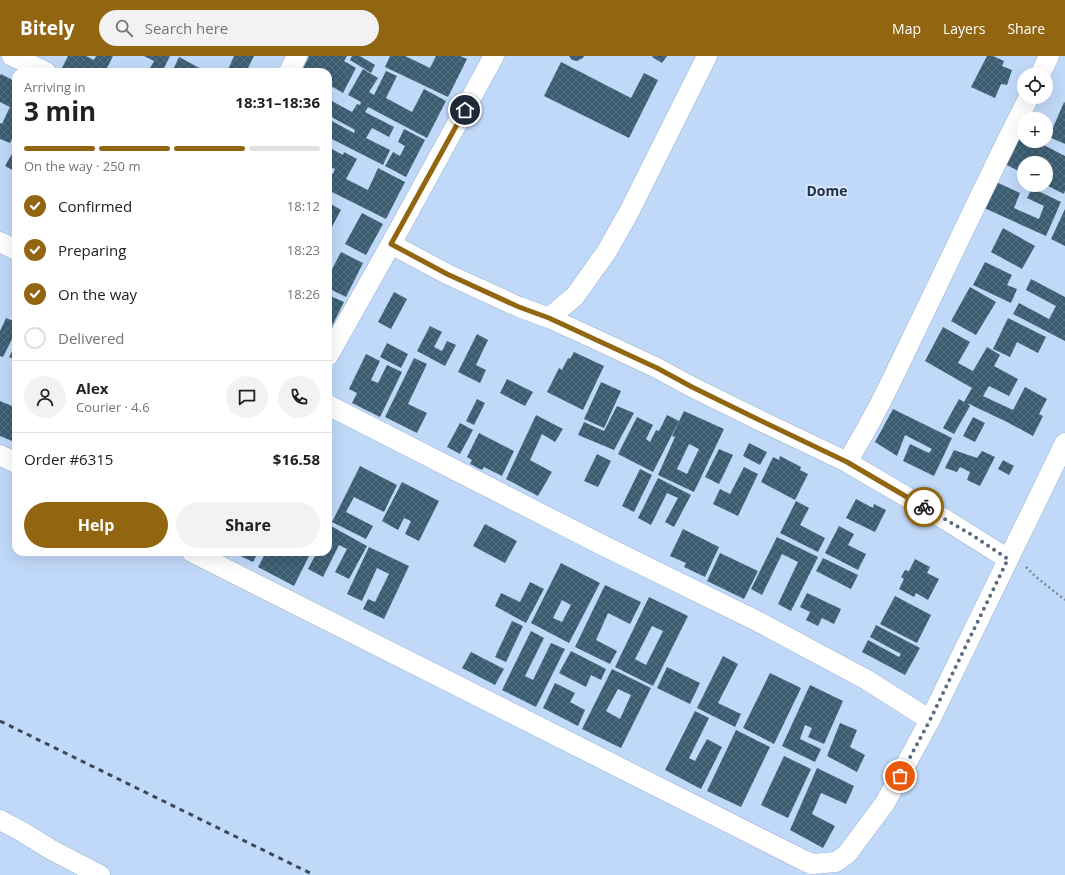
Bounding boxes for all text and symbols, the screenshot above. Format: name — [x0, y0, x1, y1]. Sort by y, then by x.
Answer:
search box — [99, 10, 379, 46]
text: Bitely — [20, 15, 75, 41]
icon: search — [113, 17, 135, 39]
text: Search here — [145, 18, 228, 38]
text: Map — [892, 19, 921, 38]
text: Layers — [943, 19, 985, 38]
text: Share — [1007, 19, 1045, 38]
map controls — [1017, 68, 1053, 192]
button: locate — [1017, 68, 1053, 104]
text: Arriving in — [24, 78, 86, 96]
text: 18:31–18:36 — [235, 92, 320, 112]
text: 3 min — [24, 93, 96, 129]
pin — [448, 93, 482, 127]
icon: home — [454, 99, 476, 121]
button: + — [1017, 112, 1053, 148]
button: − — [1017, 156, 1053, 192]
text: On the way · 250 m — [24, 157, 140, 175]
district label: Dome — [806, 181, 848, 200]
icon: check — [24, 195, 46, 217]
text: Confirmed — [58, 196, 132, 216]
text: 18:12 — [287, 197, 320, 215]
icon: check — [24, 239, 46, 261]
text: Preparing — [58, 240, 126, 260]
text: 18:23 — [287, 241, 320, 259]
icon: check — [24, 283, 46, 305]
text: On the way — [58, 284, 137, 304]
text: 18:26 — [287, 285, 320, 303]
text: Delivered — [58, 328, 125, 348]
button: person — [24, 376, 66, 418]
button: chat — [226, 376, 268, 418]
button: phone — [278, 376, 320, 418]
text: Alex — [76, 378, 108, 398]
text: Courier · 4.6 — [76, 398, 150, 416]
text: Order #6315 — [24, 449, 113, 469]
text: $16.58 — [273, 449, 320, 469]
courier — [904, 487, 944, 527]
icon: bike — [913, 496, 935, 518]
button: Help — [24, 502, 168, 548]
button: Share — [176, 502, 320, 548]
pin — [883, 759, 917, 793]
icon: bag — [889, 765, 911, 787]

